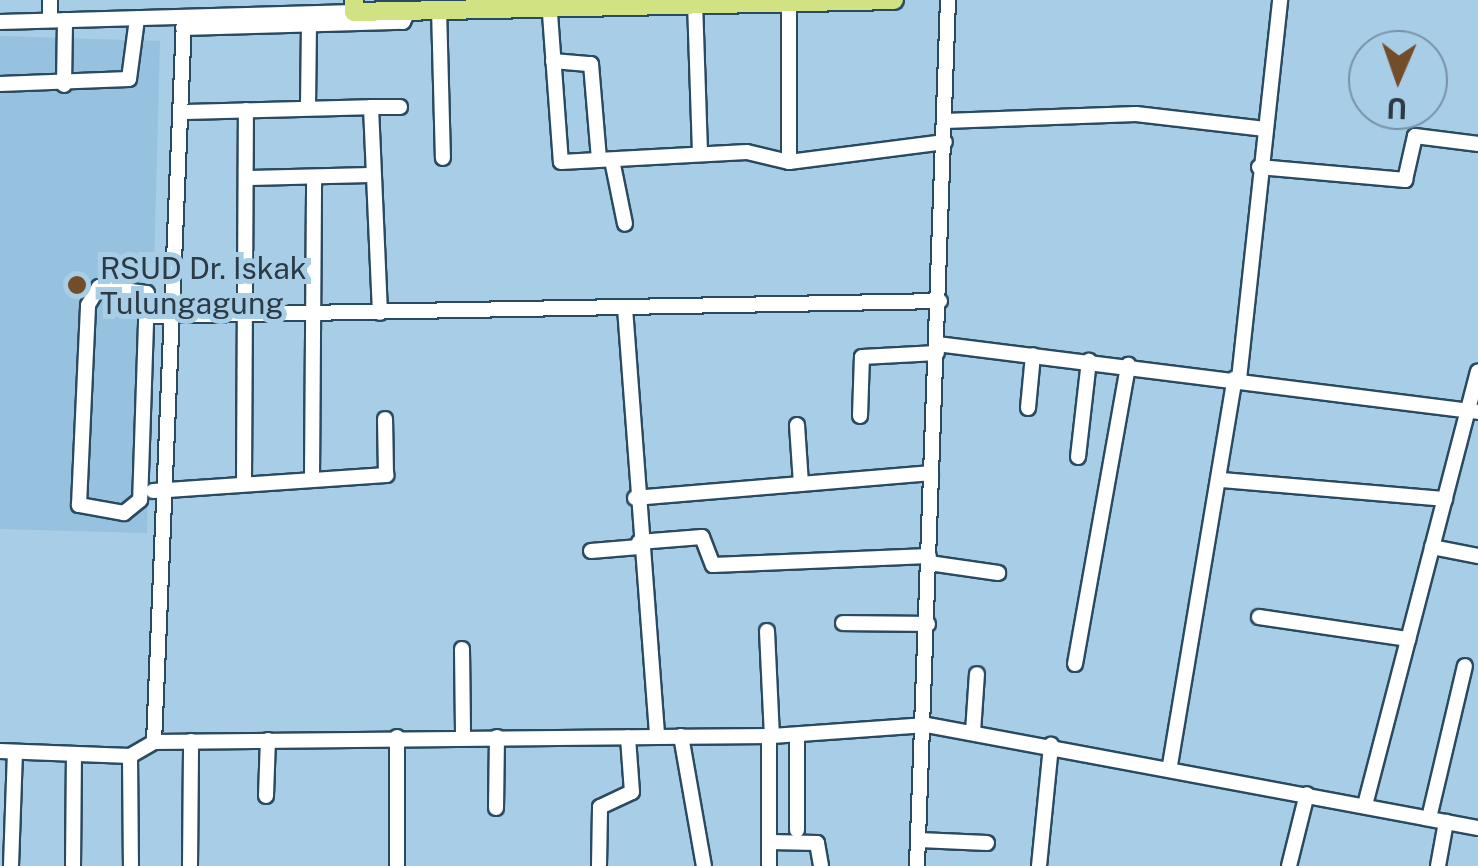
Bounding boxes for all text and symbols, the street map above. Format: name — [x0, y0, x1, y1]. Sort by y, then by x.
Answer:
north arrow — [1348, 30, 1448, 130]
text: U — [1386, 92, 1408, 125]
place label: RSUD Dr. Iskak Tulungagung — [100, 250, 307, 320]
marker: RSUD Dr. Iskak Tulungagung — [64, 272, 90, 298]

